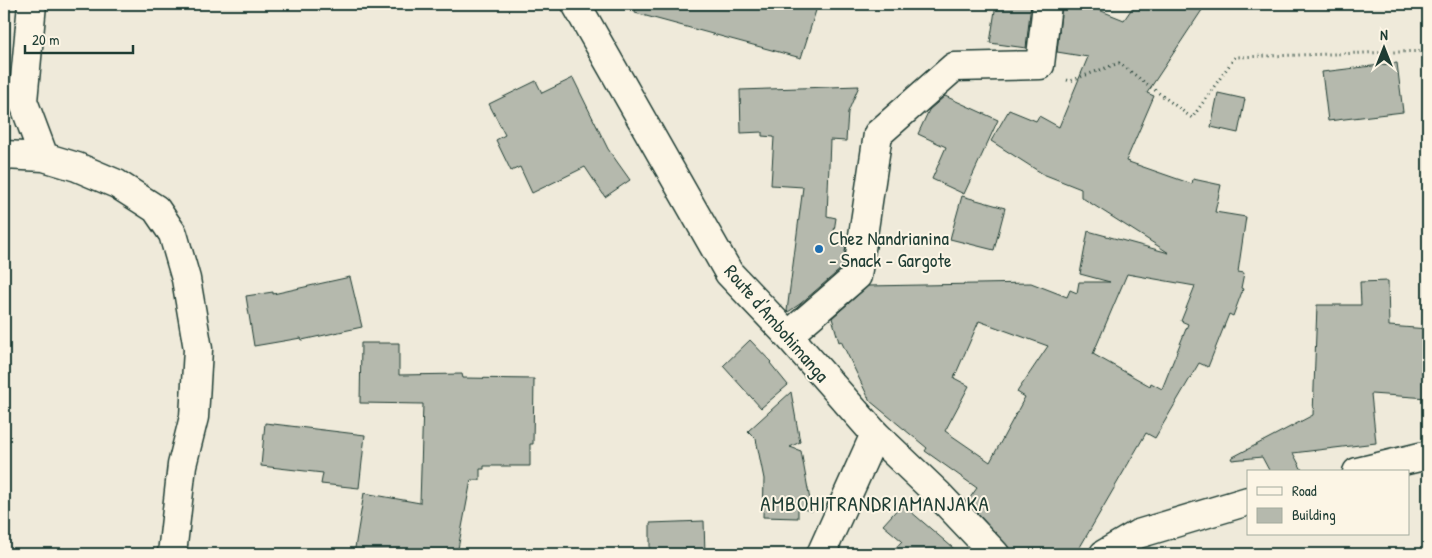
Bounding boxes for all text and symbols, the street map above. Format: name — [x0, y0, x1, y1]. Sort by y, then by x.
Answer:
scale bar — [25, 22, 132, 54]
north arrow — [1360, 22, 1410, 72]
text: N — [1380, 25, 1388, 44]
text: 20 m — [32, 29, 59, 50]
place label: Chez Nandrianina - Snack - Gargote — [829, 225, 952, 273]
marker: Chez Nandrianina - Snack - Gargote — [813, 243, 825, 255]
street label: Route d'Ambohimanga — [719, 259, 836, 388]
legend — [1247, 470, 1410, 536]
text: Road — [1292, 480, 1317, 501]
district label: AMBOHITRANDRIAMANJAKA — [760, 489, 990, 518]
text: Building — [1292, 504, 1336, 525]

